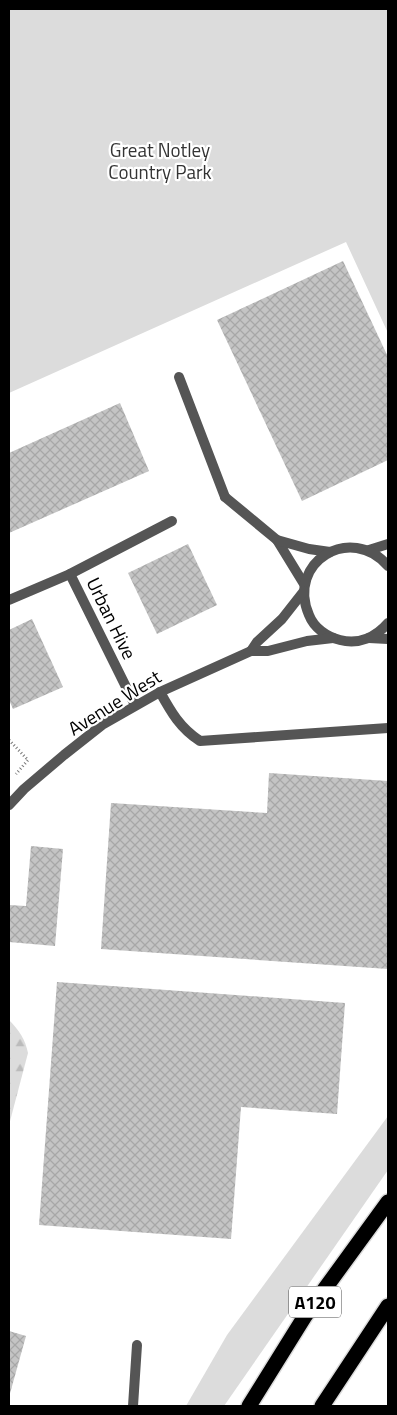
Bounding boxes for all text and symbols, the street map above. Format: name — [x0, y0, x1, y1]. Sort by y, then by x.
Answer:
park label: Great Notley Country Park — [108, 135, 212, 186]
street label: Urban Hive — [80, 572, 144, 664]
street label: Avenue West — [62, 662, 167, 742]
road number: A120 — [289, 1286, 341, 1318]

